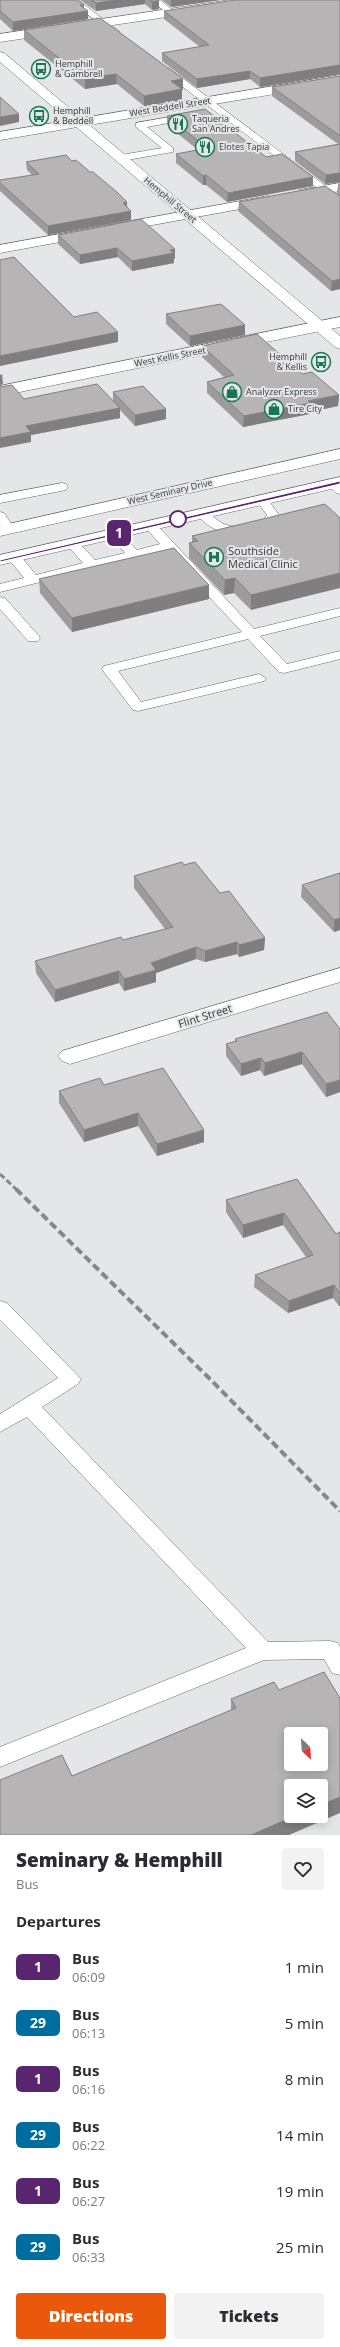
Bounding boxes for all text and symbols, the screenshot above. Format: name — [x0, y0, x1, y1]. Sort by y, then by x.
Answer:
place label: Hemphill & Gambrell — [55, 57, 103, 80]
bus stop icon: Hemphill & Gambrell — [30, 58, 52, 80]
street label: West Beddell Street — [128, 94, 212, 119]
place label: Hemphill & Beddell — [53, 104, 93, 127]
bus stop icon: Hemphill & Beddell — [28, 105, 50, 127]
place label: Taqueria San Andres — [192, 112, 240, 135]
restaurant icon: Taqueria San Andres — [167, 113, 189, 135]
restaurant icon: Elotes Tapia — [194, 136, 216, 158]
place label: Elotes Tapia — [219, 140, 269, 153]
street label: Hemphill Street — [141, 174, 200, 226]
street label: West Kellis Street — [133, 343, 207, 370]
place label: Hemphill & Kellis — [269, 350, 307, 373]
bus stop icon: Hemphill & Kellis — [310, 351, 332, 373]
shop icon: Analyzer Express — [221, 381, 243, 403]
place label: Analyzer Express — [246, 385, 317, 398]
shop icon: Tire City — [263, 398, 285, 420]
place label: Tire City — [288, 402, 322, 415]
street label: West Seminary Drive — [126, 475, 214, 508]
unlabelled marker — [169, 510, 187, 528]
line badge: 1 — [106, 520, 132, 546]
text: 1 — [115, 523, 123, 542]
place label: Southside Medical Clinic — [228, 543, 298, 571]
hospital icon: Southside Medical Clinic — [203, 546, 225, 568]
street label: Flint Street — [176, 1000, 234, 1031]
north arrow — [284, 1727, 328, 1771]
map controls — [284, 1727, 328, 1823]
button: layers — [284, 1779, 328, 1823]
text: Seminary & Hemphill — [16, 1847, 223, 1873]
button: heart — [282, 1848, 324, 1890]
text: Bus — [16, 1875, 39, 1893]
text: Departures — [16, 1911, 101, 1931]
text: Bus — [72, 1948, 99, 1968]
text: 1 — [34, 1957, 42, 1976]
text: 1 min — [285, 1957, 324, 1977]
text: 06:09 — [72, 1968, 105, 1986]
text: Bus — [72, 2004, 99, 2024]
text: 29 — [30, 2013, 46, 2032]
text: 5 min — [285, 2013, 324, 2033]
text: 06:13 — [72, 2024, 105, 2042]
text: Bus — [72, 2060, 99, 2080]
text: 1 — [34, 2069, 42, 2088]
text: 8 min — [285, 2069, 324, 2089]
text: 06:16 — [72, 2080, 105, 2098]
text: Bus — [72, 2116, 99, 2136]
text: 29 — [30, 2125, 46, 2144]
text: 14 min — [276, 2125, 324, 2145]
text: 06:22 — [72, 2136, 105, 2154]
text: Bus — [72, 2172, 99, 2192]
text: 1 — [34, 2181, 42, 2200]
text: 19 min — [276, 2181, 324, 2201]
text: 06:27 — [72, 2192, 105, 2210]
text: Bus — [72, 2228, 99, 2248]
text: 29 — [30, 2237, 46, 2256]
text: 25 min — [276, 2237, 324, 2257]
text: 06:33 — [72, 2248, 105, 2266]
button: Directions — [16, 2293, 166, 2339]
button: Tickets — [174, 2293, 324, 2339]

